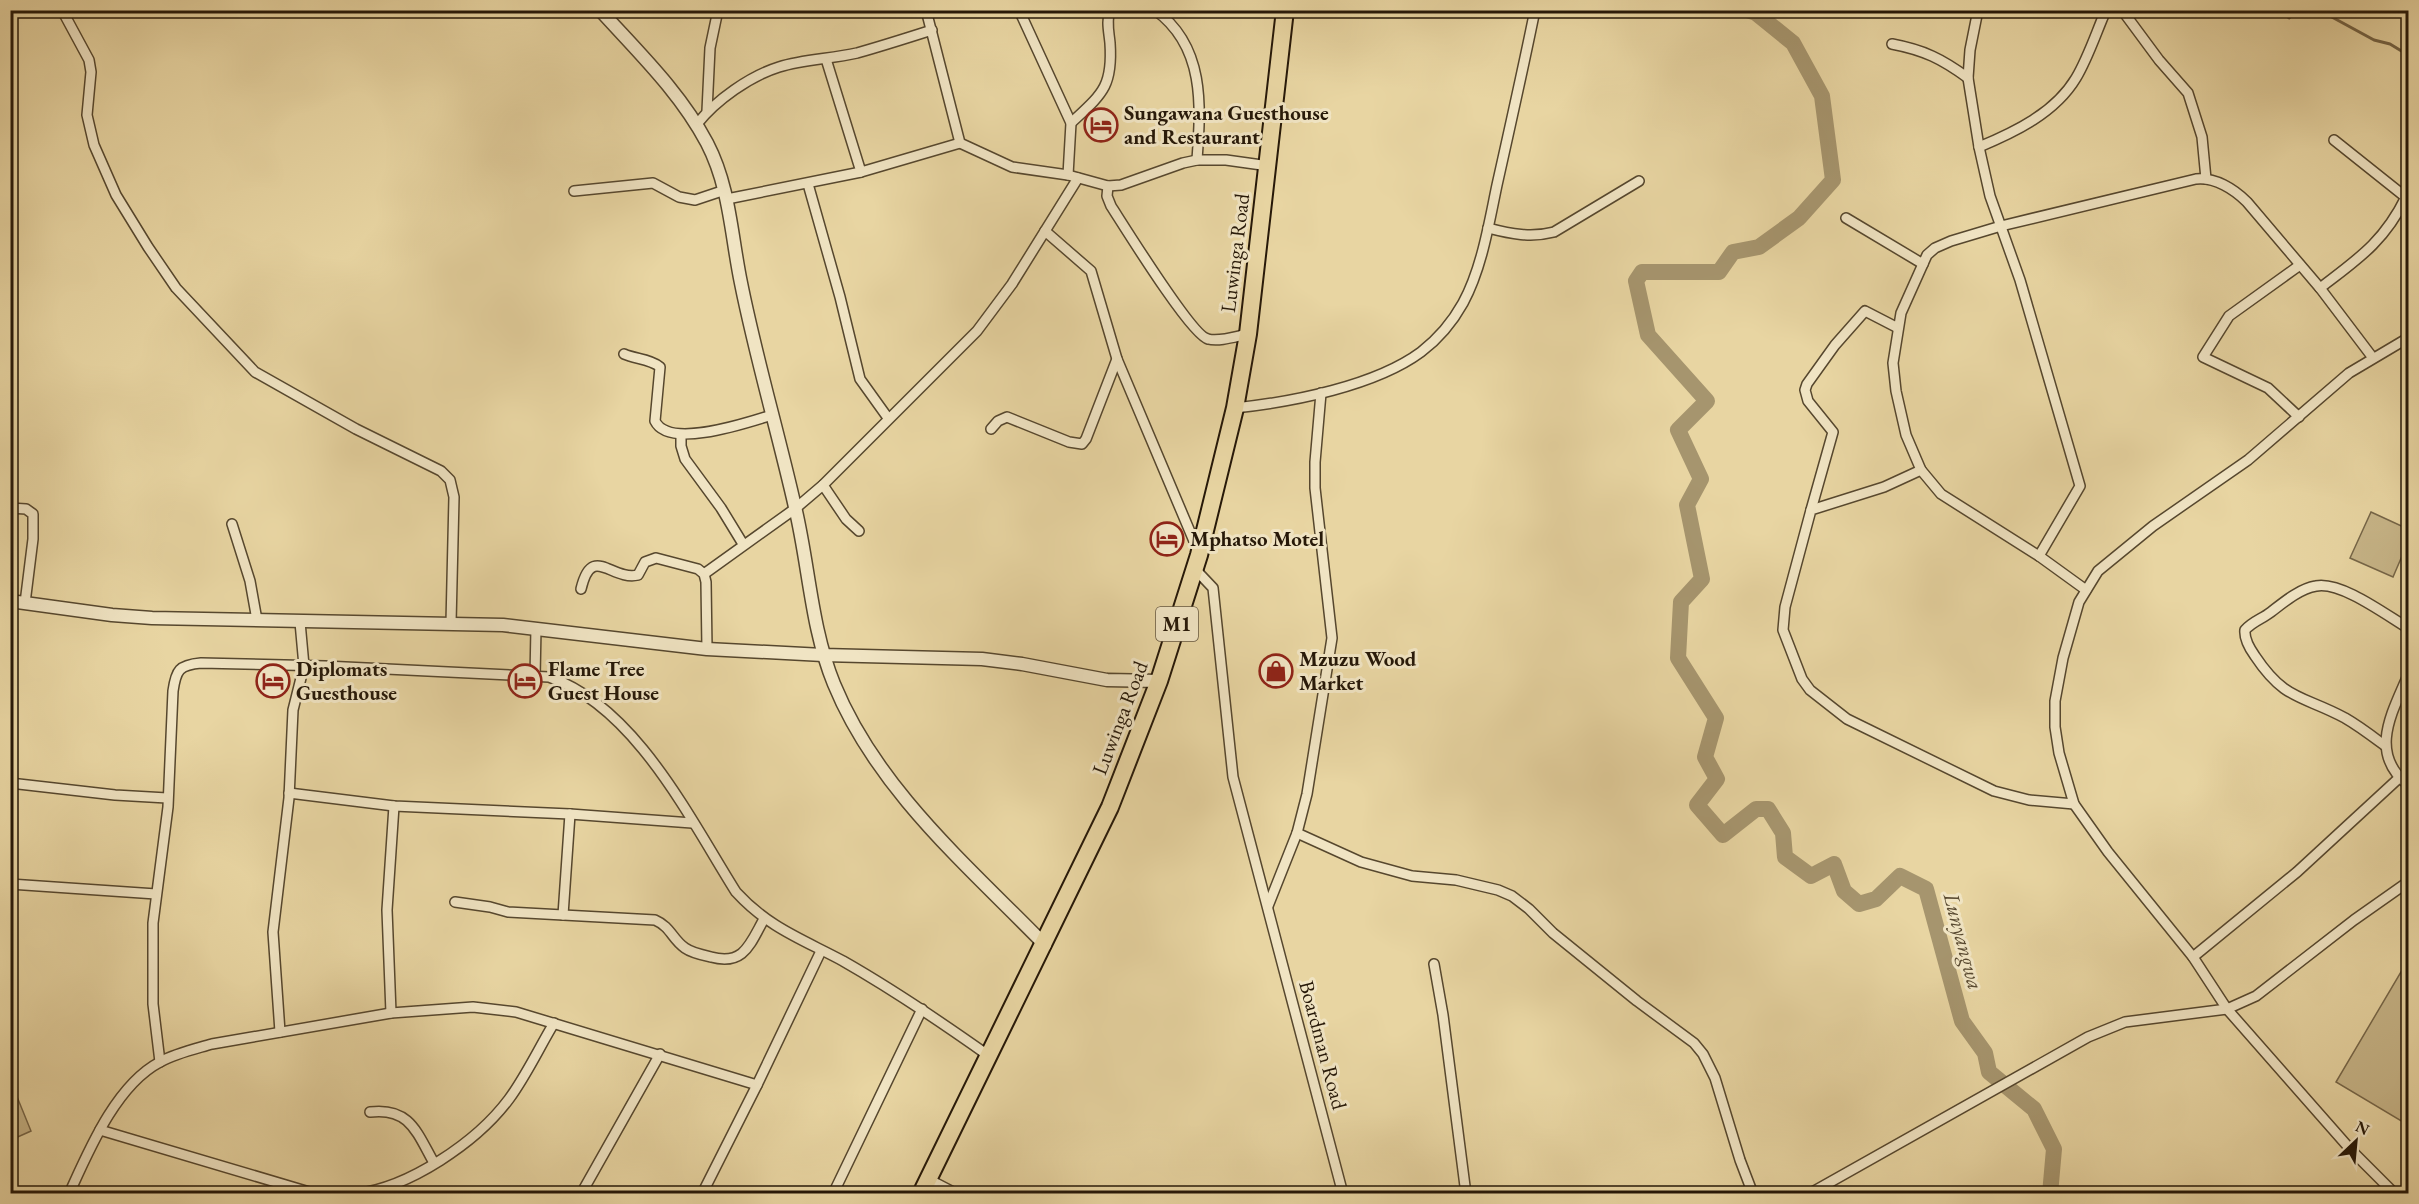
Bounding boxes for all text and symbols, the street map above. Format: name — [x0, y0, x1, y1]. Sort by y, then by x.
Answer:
place label: Sungawana Guesthouse and Restaurant — [1124, 99, 1329, 150]
hotel icon: Sungawana Guesthouse and Restaurant — [1083, 107, 1119, 143]
street label: Luwinga Road — [1214, 192, 1255, 314]
hotel icon: Mphatso Motel — [1149, 521, 1185, 557]
place label: Mphatso Motel — [1190, 525, 1324, 552]
road number: M1 — [1156, 607, 1198, 641]
place label: Mzuzu Wood Market — [1299, 645, 1417, 696]
shop icon: Mzuzu Wood Market — [1258, 653, 1294, 689]
place label: Diplomats Guesthouse — [296, 655, 397, 706]
place label: Flame Tree Guest House — [548, 655, 659, 706]
street label: Luwinga Road — [1085, 657, 1154, 778]
hotel icon: Diplomats Guesthouse — [255, 663, 291, 699]
hotel icon: Flame Tree Guest House — [507, 663, 543, 699]
water label: Lunyangwa — [1936, 888, 1990, 993]
street label: Boardman Road — [1293, 977, 1354, 1113]
north arrow — [2326, 1111, 2386, 1171]
text: N — [2352, 1116, 2373, 1140]

